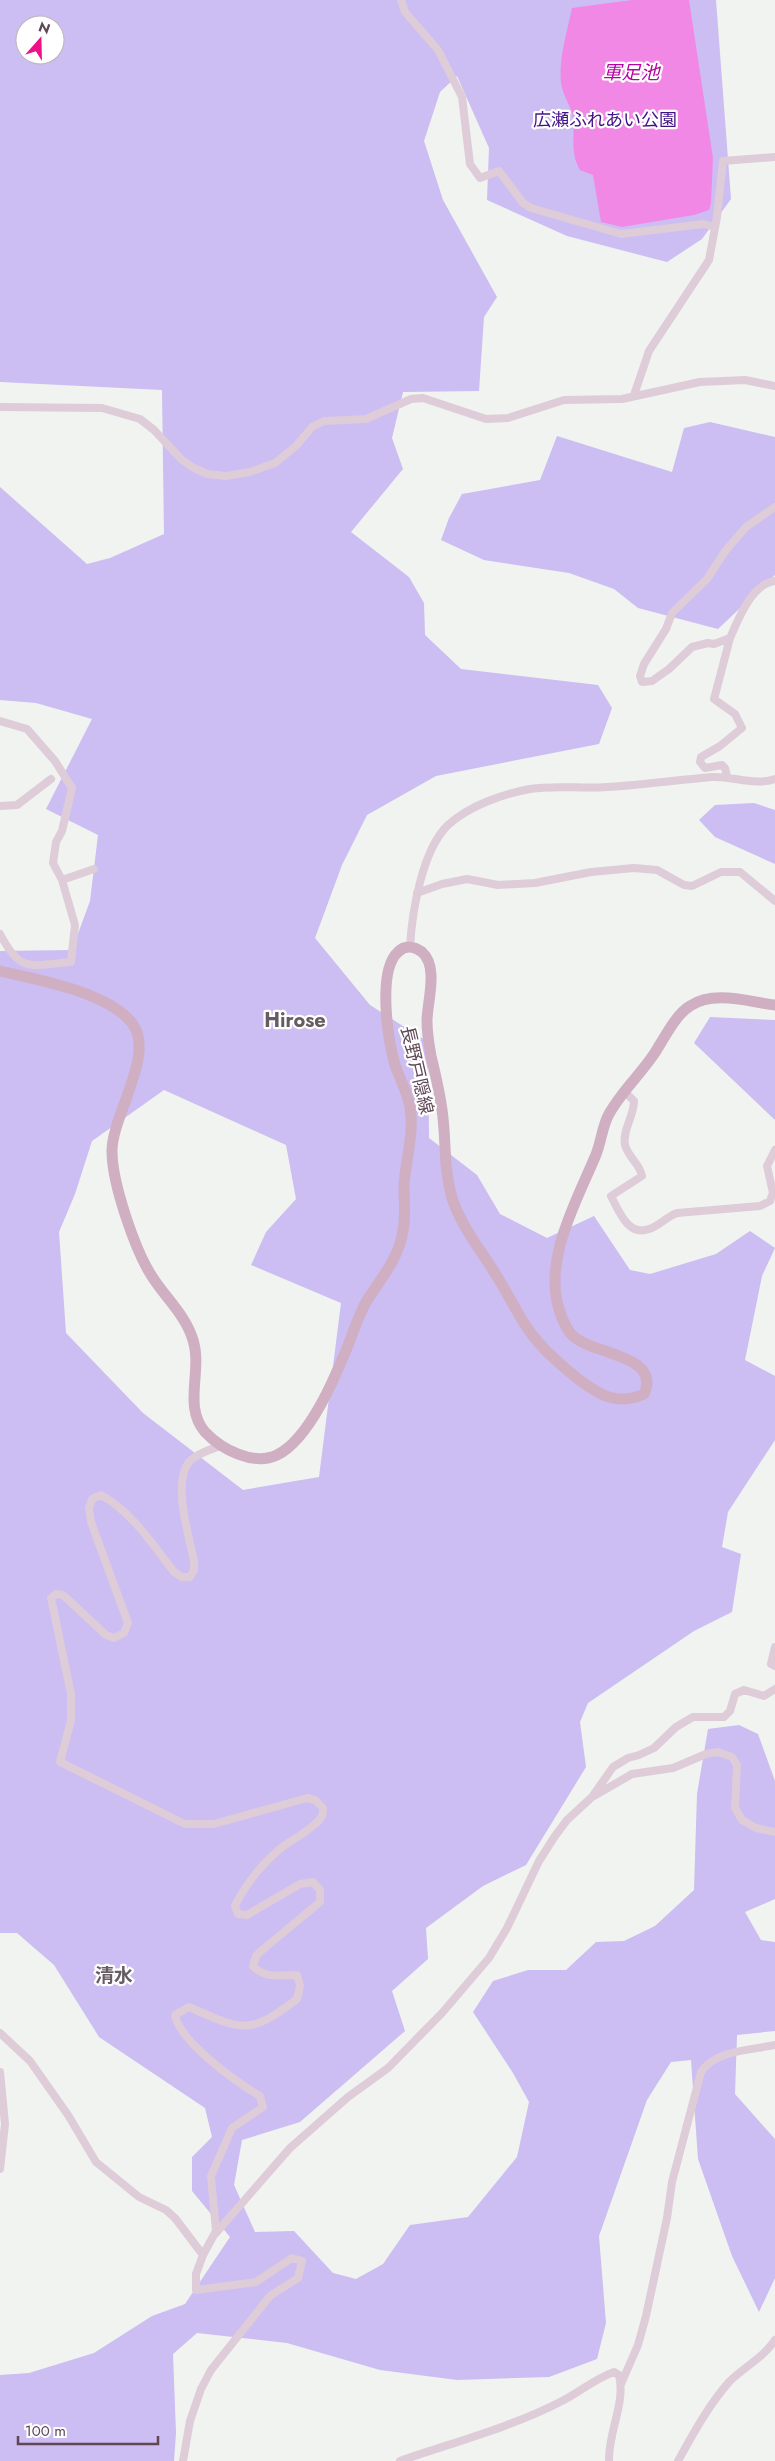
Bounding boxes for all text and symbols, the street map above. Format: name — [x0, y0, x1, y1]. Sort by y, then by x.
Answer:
north arrow — [15, 15, 65, 65]
text: N — [36, 16, 53, 39]
water label: 軍足池 — [602, 59, 661, 86]
park label: 広瀬ふれあい公園 — [533, 107, 677, 133]
district label: Hirose — [264, 1006, 326, 1035]
street label: 長野戸隠線 — [394, 1023, 440, 1117]
district label: 清水 — [95, 1962, 133, 1989]
scale bar — [18, 2414, 158, 2446]
text: 100 m — [25, 2420, 66, 2442]

